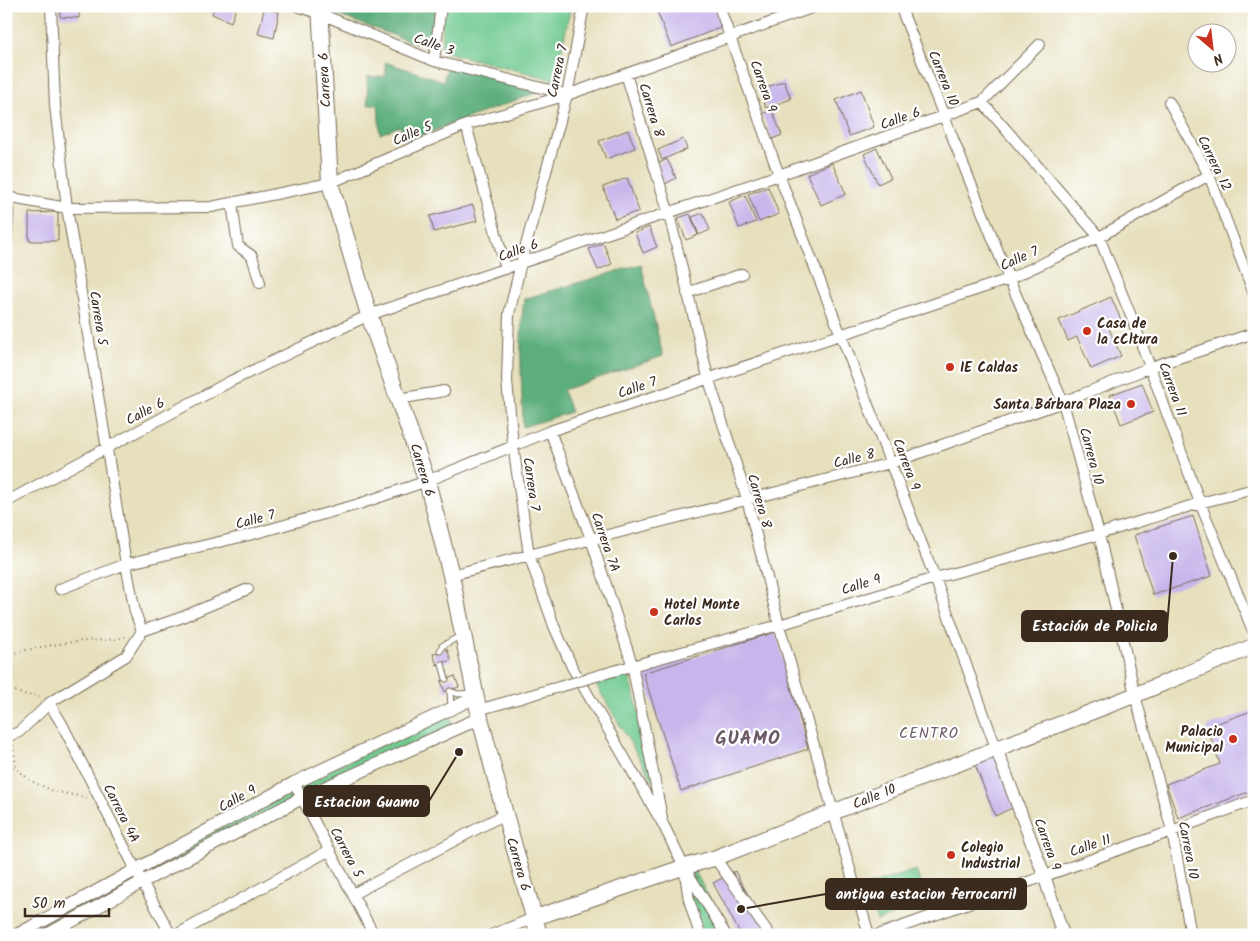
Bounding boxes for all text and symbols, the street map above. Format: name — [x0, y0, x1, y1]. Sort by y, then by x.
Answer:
north arrow — [1188, 22, 1238, 72]
street label: Calle 3 — [410, 28, 457, 62]
street label: Carrera 7 — [542, 42, 574, 100]
street label: Carrera 10 — [922, 47, 964, 110]
text: N — [1208, 47, 1227, 70]
street label: Carrera 6 — [313, 52, 337, 108]
street label: Carrera 9 — [743, 57, 783, 116]
street label: Carrera 8 — [632, 80, 670, 141]
street label: Calle 6 — [877, 102, 924, 136]
street label: Calle 5 — [389, 115, 437, 152]
street label: Carrera 12 — [1191, 132, 1237, 195]
street label: Calle 6 — [495, 234, 542, 268]
street label: Calle 7 — [997, 240, 1043, 277]
street label: Carrera 5 — [83, 289, 113, 348]
place label: Casa de la cCltura — [1097, 313, 1158, 351]
marker: Casa de la cCltura — [1081, 325, 1093, 337]
place label: IE Caldas — [960, 357, 1019, 379]
street label: Carrera 11 — [1152, 359, 1192, 419]
marker: IE Caldas — [944, 361, 956, 373]
street label: Calle 7 — [615, 371, 660, 405]
street label: Calle 6 — [122, 392, 169, 431]
place label: Santa Bárbara Plaza — [993, 394, 1121, 416]
marker: Santa Bárbara Plaza — [1125, 398, 1137, 410]
street label: Carrera 10 — [1073, 425, 1109, 487]
street label: Carrera 9 — [886, 435, 926, 494]
street label: Carrera 6 — [403, 441, 441, 500]
street label: Calle 8 — [831, 443, 878, 475]
street label: Carrera 7 — [516, 456, 546, 513]
street label: Carrera 8 — [741, 471, 777, 532]
street label: Calle 7 — [233, 504, 278, 536]
street label: Carrera 7A — [585, 509, 626, 575]
street label: Calle 9 — [839, 568, 884, 601]
place label: Hotel Monte Carlos — [664, 594, 740, 632]
marker: Hotel Monte Carlos — [648, 606, 660, 618]
callout: Estación de Policia — [1022, 611, 1167, 641]
text: Estación de Policia — [1033, 615, 1158, 639]
place label: Palacio Municipal — [1165, 721, 1224, 759]
district label: CENTRO — [899, 722, 959, 746]
district label: GUAMO — [715, 724, 781, 754]
marker: Palacio Municipal — [1227, 733, 1239, 745]
street label: Calle 10 — [849, 778, 899, 816]
street label: Calle 9 — [214, 779, 261, 818]
street label: Carrera 4A — [97, 780, 145, 847]
callout: Estacion Guamo — [304, 786, 429, 816]
text: Estacion Guamo — [315, 791, 420, 815]
street label: Carrera 9 — [1027, 815, 1067, 874]
street label: Carrera 10 — [1172, 819, 1204, 881]
street label: Carrera 5 — [324, 823, 369, 883]
street label: Calle 11 — [1067, 829, 1114, 863]
street label: Carrera 6 — [500, 835, 536, 894]
place label: Colegio Industrial — [961, 837, 1020, 875]
marker: Colegio Industrial — [945, 849, 957, 861]
callout: antigua estacion ferrocarril — [826, 879, 1026, 909]
text: antigua estacion ferrocarril — [836, 883, 1016, 907]
scale bar — [25, 886, 109, 918]
text: 50 m — [32, 892, 66, 916]

